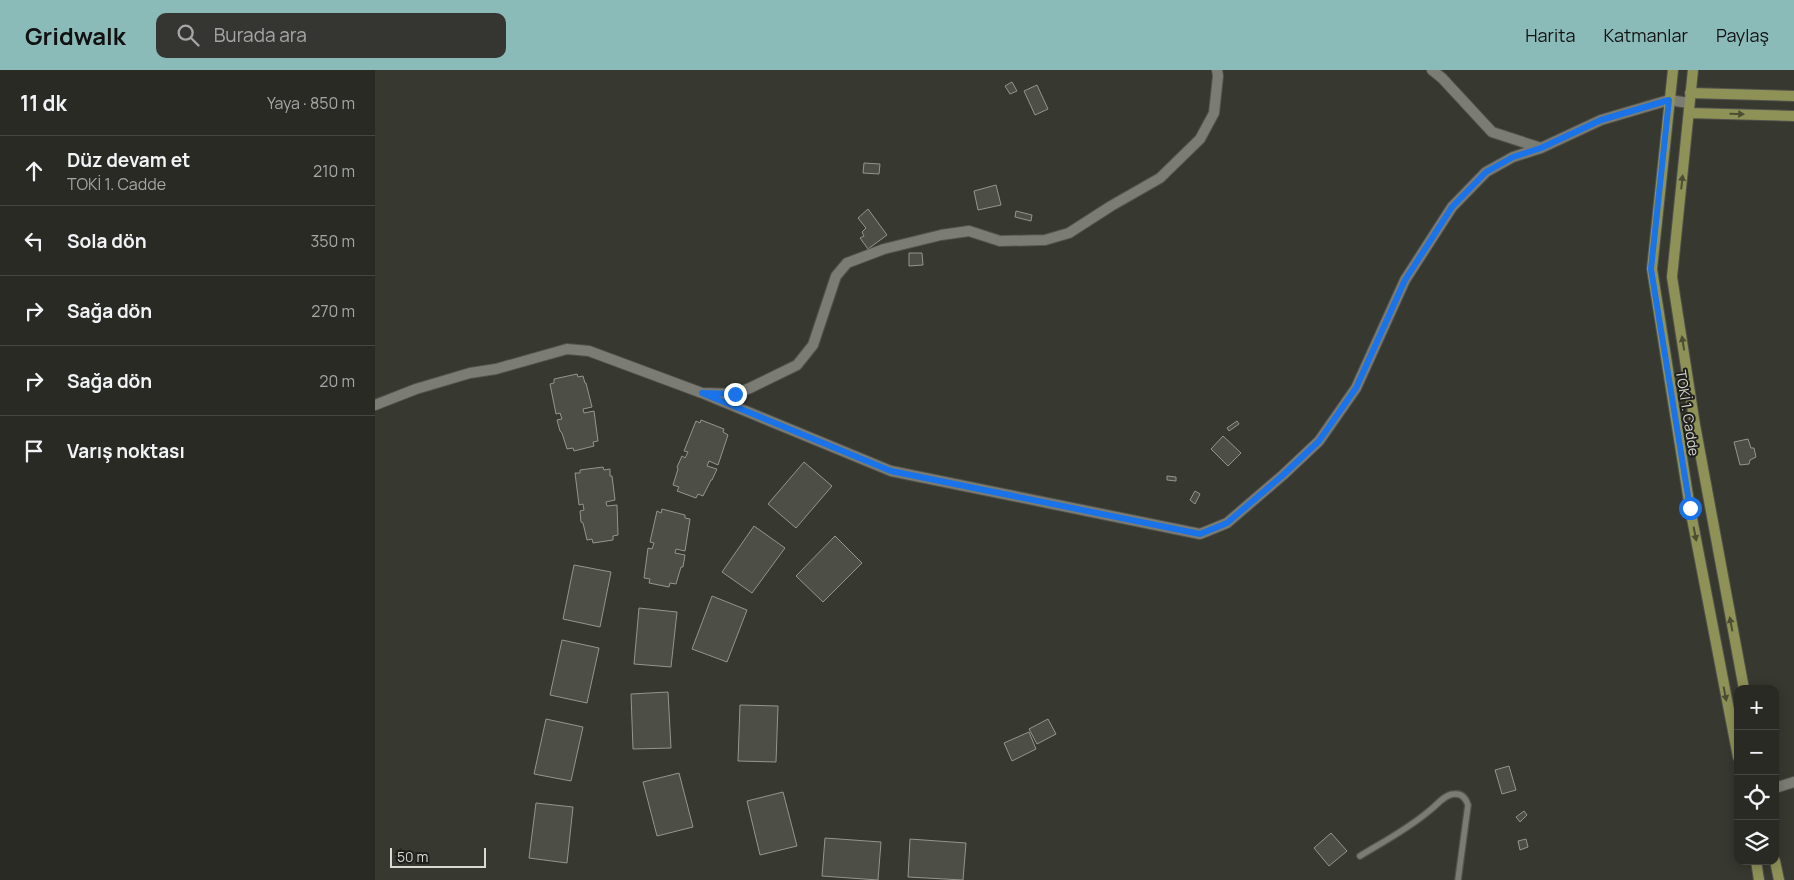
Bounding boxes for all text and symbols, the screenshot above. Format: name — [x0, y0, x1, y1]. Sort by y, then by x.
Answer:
search box — [156, 13, 506, 58]
text: Gridwalk — [25, 19, 126, 52]
icon: search — [174, 21, 202, 49]
text: Burada ara — [214, 22, 307, 48]
text: Harita — [1525, 23, 1575, 47]
text: Katmanlar — [1603, 23, 1688, 47]
text: Paylaş — [1716, 23, 1769, 47]
text: 11 dk — [20, 89, 67, 117]
text: Yaya · 850 m — [267, 92, 355, 114]
one-way arrow — [1729, 110, 1745, 118]
text: Düz devam et — [67, 147, 190, 173]
icon: ahead — [20, 157, 48, 185]
text: 210 m — [313, 160, 355, 182]
text: TOKİ 1. Cadde — [67, 173, 166, 195]
one-way arrow — [1678, 173, 1686, 189]
icon: left — [20, 227, 48, 255]
text: Sola dön — [67, 228, 147, 254]
text: 350 m — [310, 230, 355, 252]
icon: right — [20, 297, 48, 325]
text: Sağa dön — [67, 298, 152, 324]
text: 270 m — [311, 300, 355, 322]
one-way arrow — [1678, 335, 1686, 351]
icon: right — [20, 367, 48, 395]
text: Sağa dön — [67, 368, 152, 394]
street label: TOKİ 1. Cadde — [1672, 369, 1704, 457]
text: 20 m — [319, 370, 355, 392]
route end — [724, 383, 747, 406]
icon: arrive — [20, 437, 48, 465]
text: Varış noktası — [67, 438, 185, 464]
route start — [1679, 497, 1702, 520]
one-way arrow — [1691, 526, 1699, 542]
one-way arrow — [1726, 615, 1734, 631]
map controls — [1734, 685, 1779, 865]
button: + — [1734, 685, 1779, 730]
one-way arrow — [1721, 686, 1729, 701]
button: − — [1734, 730, 1779, 775]
button: locate — [1734, 775, 1779, 820]
button: layers — [1734, 820, 1779, 865]
scale bar — [390, 845, 486, 868]
text: 50 m — [397, 847, 428, 866]

